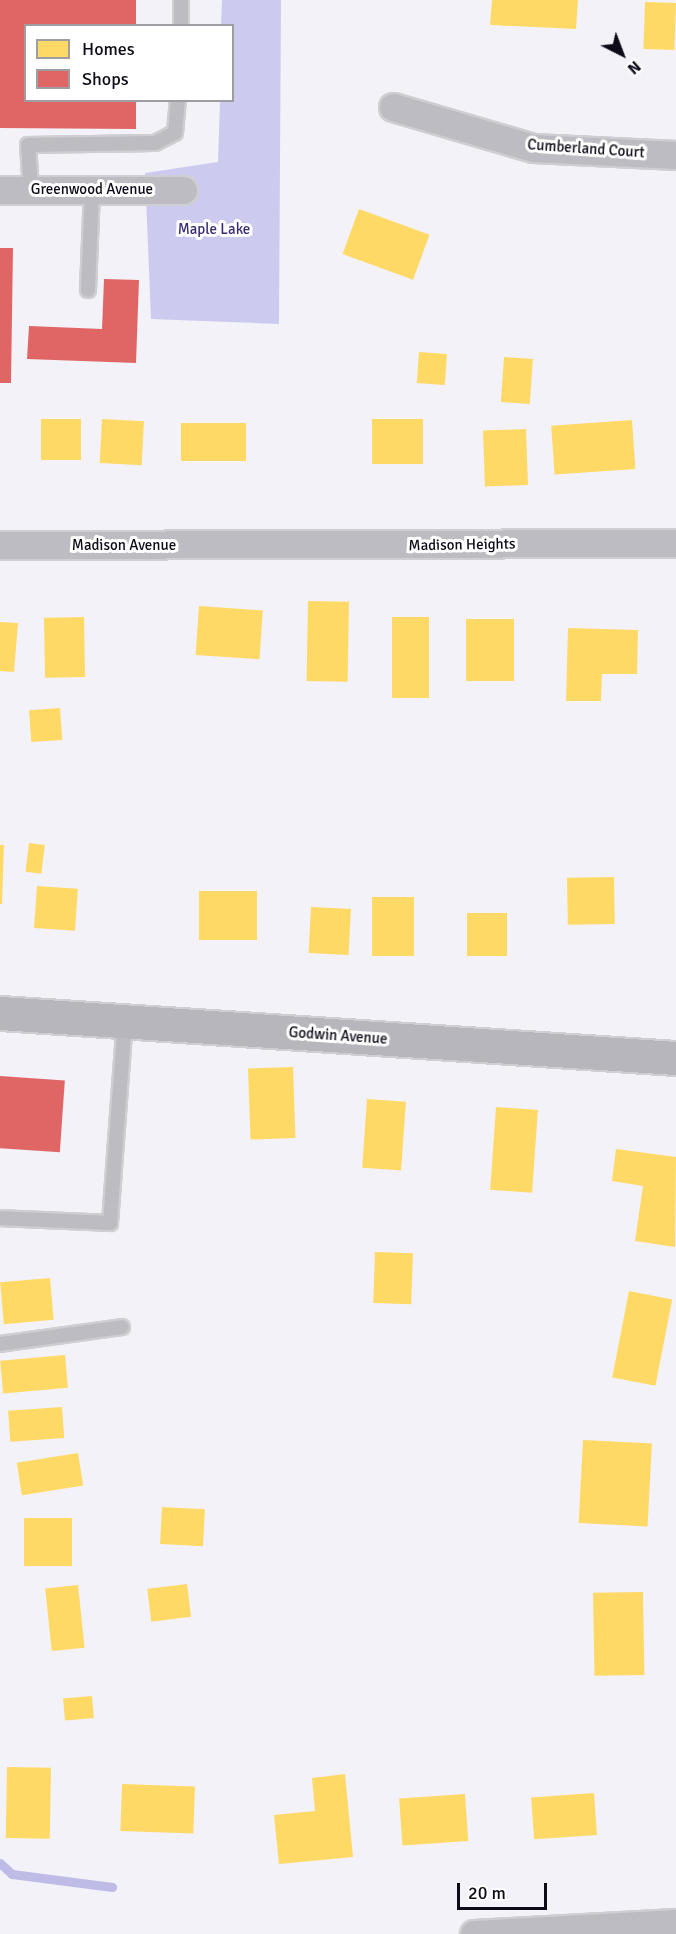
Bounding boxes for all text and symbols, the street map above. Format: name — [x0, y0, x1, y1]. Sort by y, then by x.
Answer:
legend — [24, 24, 234, 102]
north arrow — [592, 24, 652, 84]
text: Homes — [82, 38, 135, 60]
text: N — [623, 56, 645, 79]
text: Shops — [82, 68, 129, 90]
street label: Cumberland Court — [527, 136, 645, 162]
street label: Greenwood Avenue — [31, 181, 153, 199]
park label: Maple Lake — [178, 221, 250, 239]
street label: Madison Heights — [408, 535, 516, 555]
street label: Madison Avenue — [72, 537, 176, 555]
street label: Godwin Avenue — [288, 1024, 388, 1048]
scale bar — [460, 1871, 550, 1909]
text: 20 m — [468, 1882, 506, 1904]

